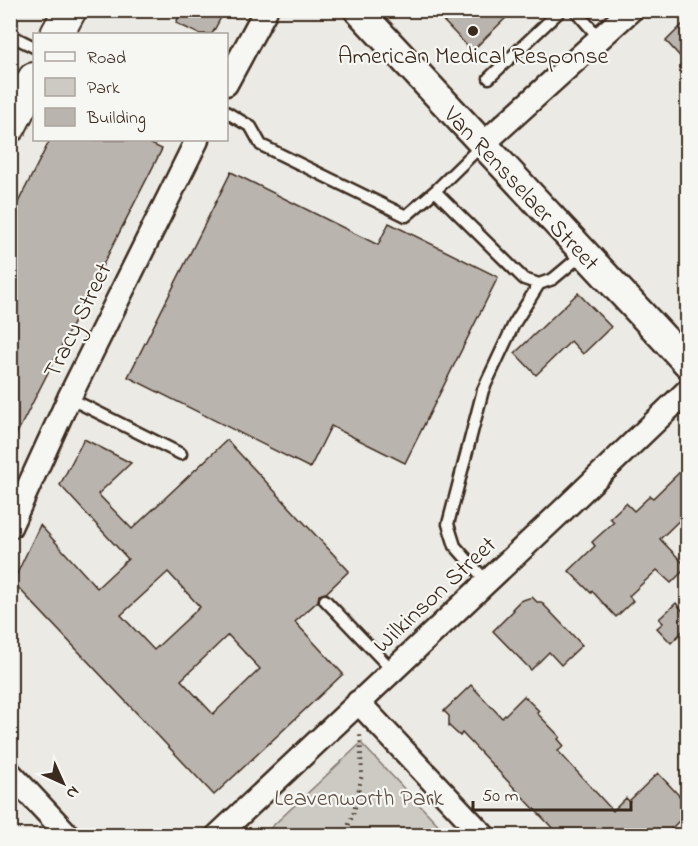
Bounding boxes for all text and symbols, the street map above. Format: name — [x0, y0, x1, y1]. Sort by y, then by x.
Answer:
marker: American Medical Response — [466, 24, 480, 38]
legend — [33, 33, 228, 141]
place label: American Medical Response — [338, 40, 609, 75]
text: Road — [87, 46, 126, 72]
text: Park — [87, 76, 120, 102]
street label: Van Rensselaer Street — [433, 98, 606, 280]
text: Building — [86, 106, 146, 133]
street label: Tracy Street — [36, 257, 123, 385]
street label: Wilkinson Street — [366, 529, 505, 662]
north arrow — [33, 753, 93, 813]
scale bar — [473, 774, 630, 812]
text: N — [60, 780, 85, 805]
park label: Leavenworth Park — [274, 782, 444, 817]
text: 50 m — [482, 784, 519, 810]

